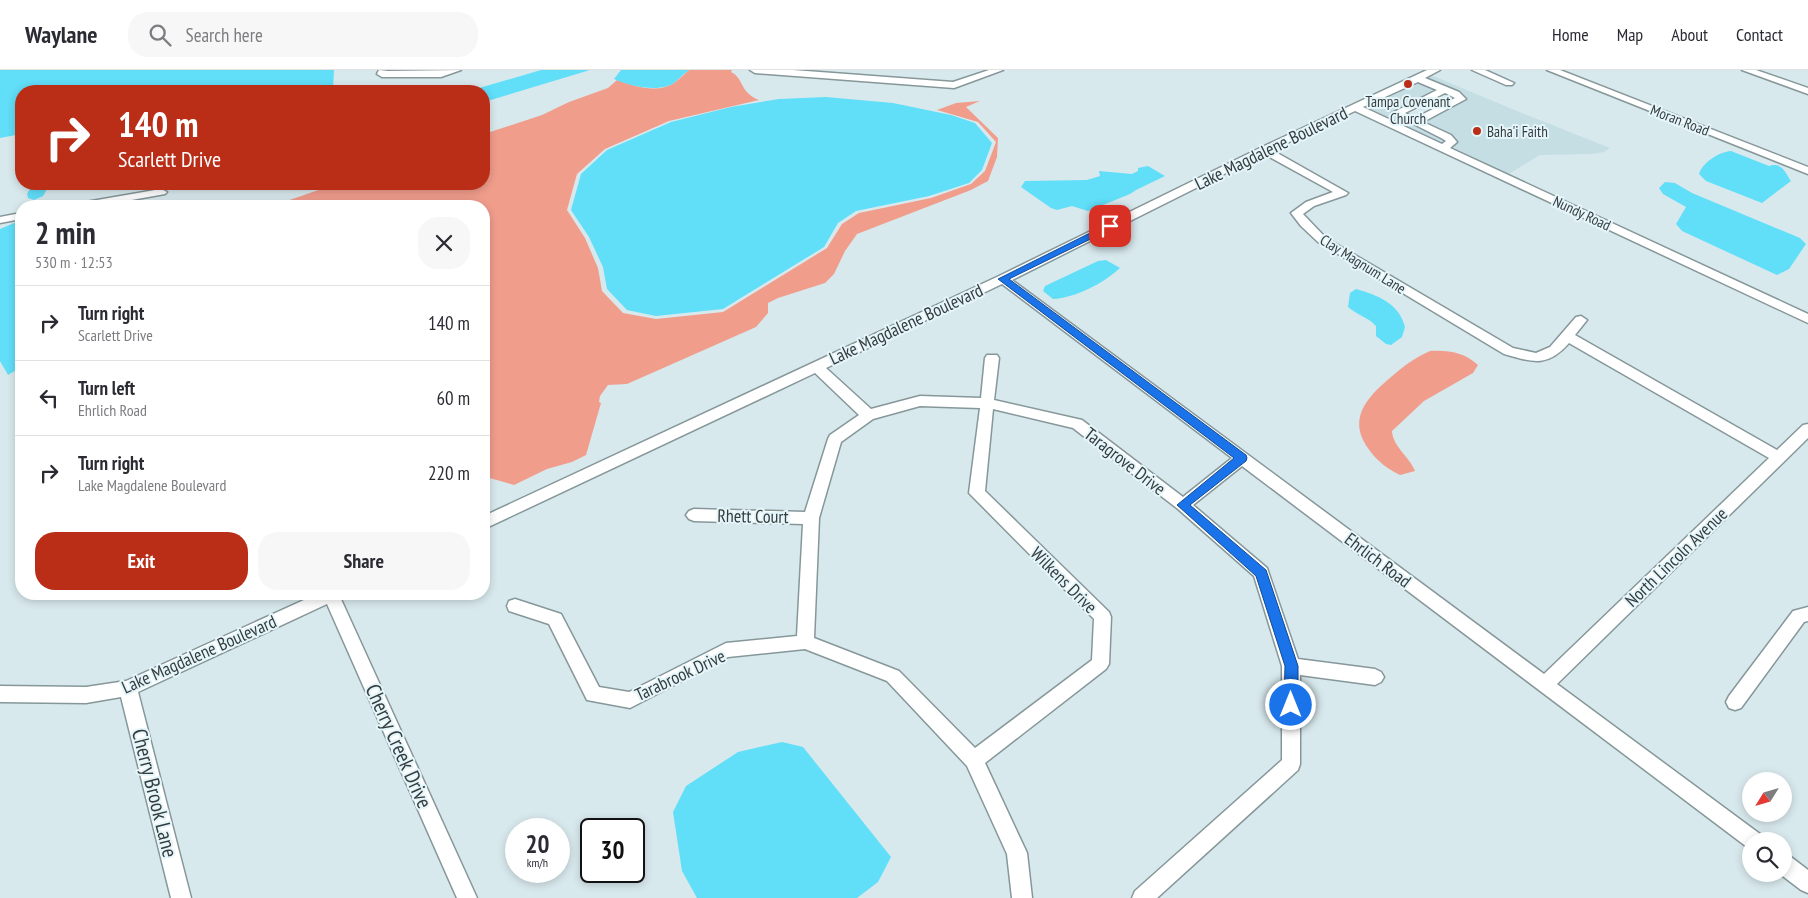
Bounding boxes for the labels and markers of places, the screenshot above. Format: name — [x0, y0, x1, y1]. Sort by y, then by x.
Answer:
marker: Tampa Covenant Church — [1402, 78, 1414, 90]
place label: Tampa Covenant Church — [1366, 92, 1451, 128]
place label: Baha'i Faith — [1487, 122, 1548, 141]
marker: Baha'i Faith — [1471, 125, 1483, 137]
pin — [1089, 205, 1131, 247]

